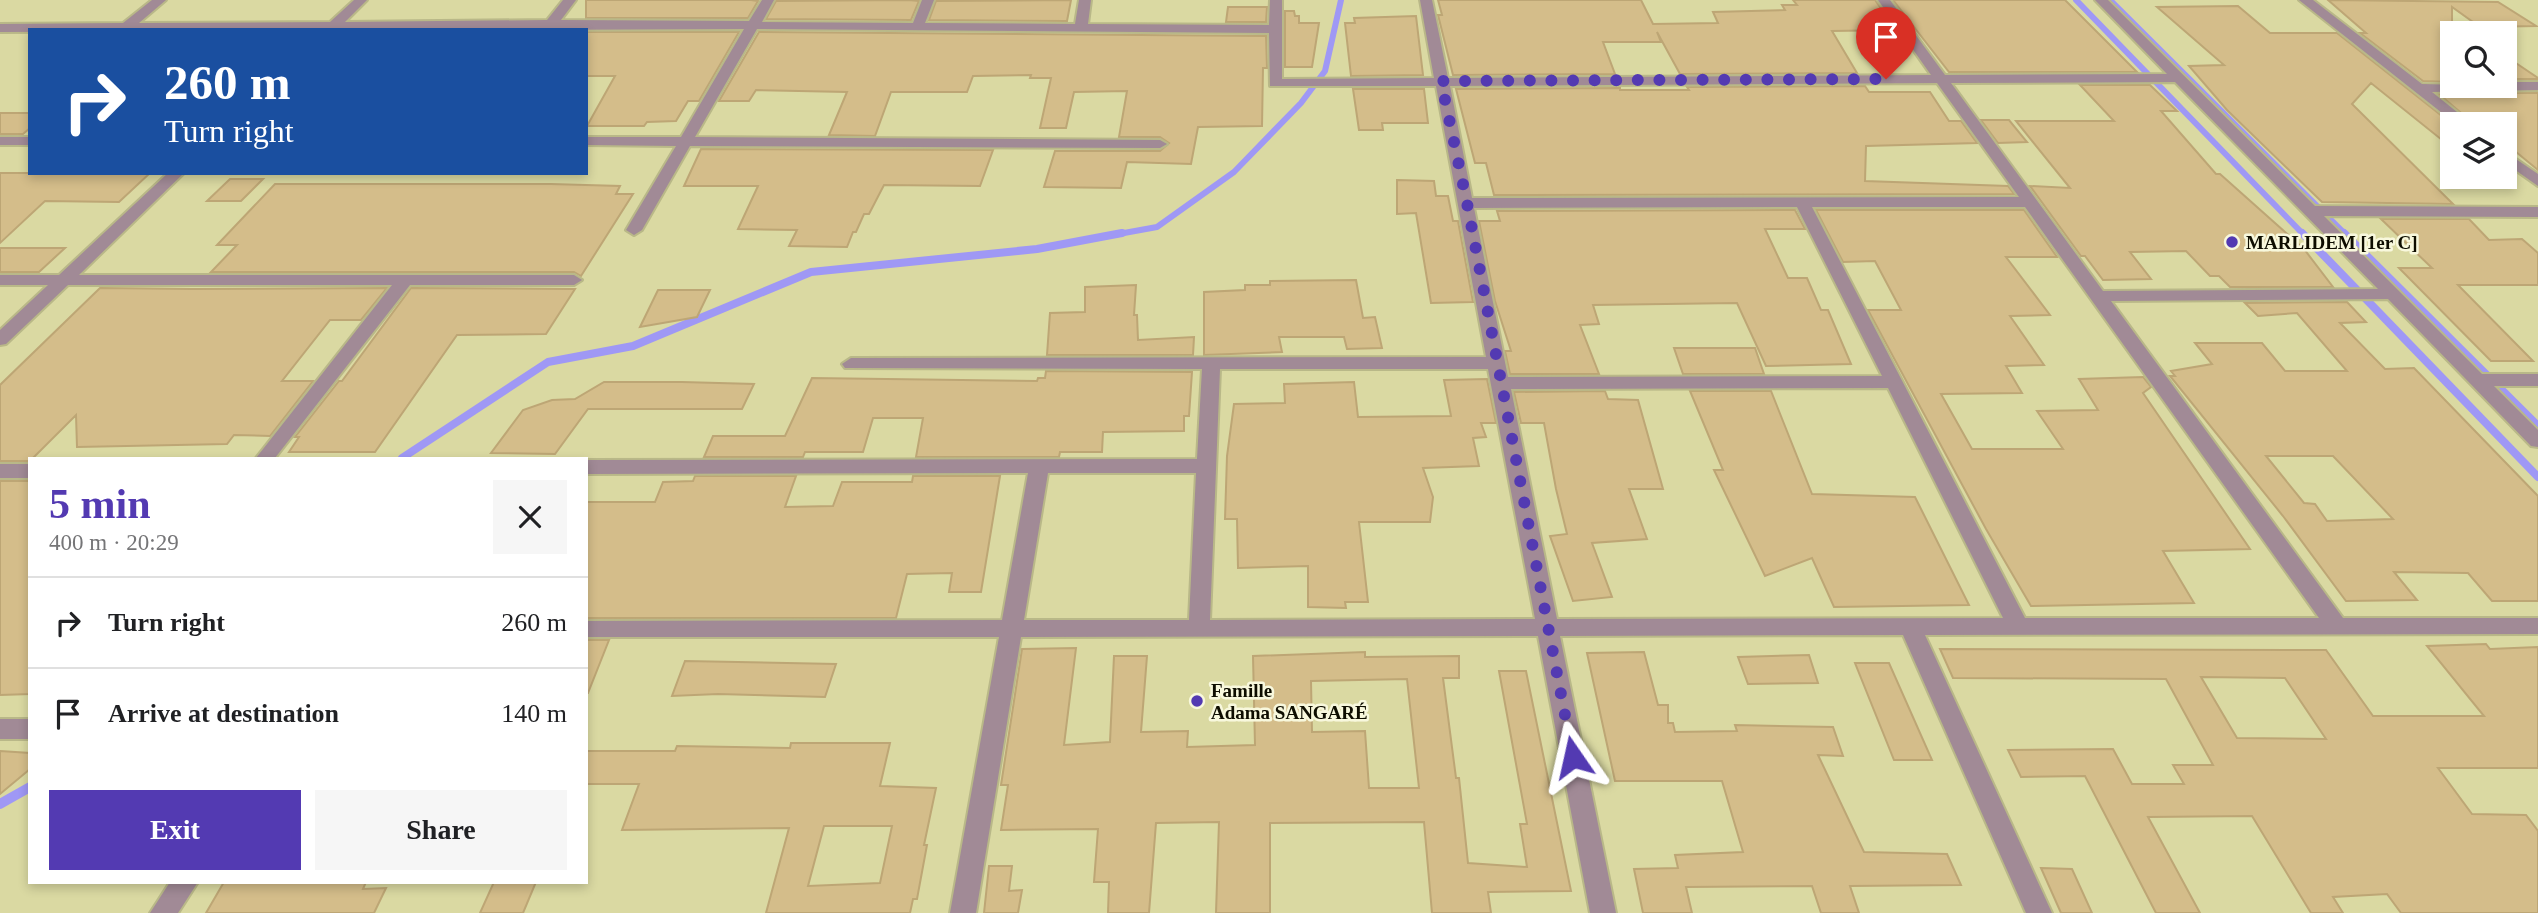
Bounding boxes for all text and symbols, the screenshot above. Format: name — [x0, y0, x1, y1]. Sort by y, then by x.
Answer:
pin — [1856, 7, 1916, 79]
icon: arrive — [1867, 18, 1905, 56]
map controls — [2440, 21, 2517, 189]
button: search — [2440, 21, 2517, 98]
text: 260 m — [164, 55, 291, 110]
icon: right — [49, 56, 140, 147]
button: layers — [2440, 112, 2517, 189]
text: Turn right — [164, 113, 294, 149]
place label: MARLIDEM [1er C] — [2246, 232, 2418, 253]
marker: MARLIDEM [1er C] — [2224, 234, 2240, 250]
button: close — [493, 480, 567, 554]
text: 5 min — [49, 481, 151, 527]
text: 400 m · 20:29 — [49, 530, 179, 555]
icon: right — [49, 604, 87, 642]
text: Turn right — [108, 608, 225, 637]
text: 260 m — [501, 608, 567, 637]
place label: Famille Adama SANGARÉ — [1211, 680, 1368, 723]
marker: Famille Adama SANGARÉ — [1189, 693, 1205, 709]
icon: arrive — [49, 695, 87, 733]
text: Arrive at destination — [108, 699, 339, 728]
text: 140 m — [501, 699, 567, 728]
position arrow — [1536, 720, 1610, 794]
button: Exit — [49, 790, 301, 870]
button: Share — [315, 790, 567, 870]

